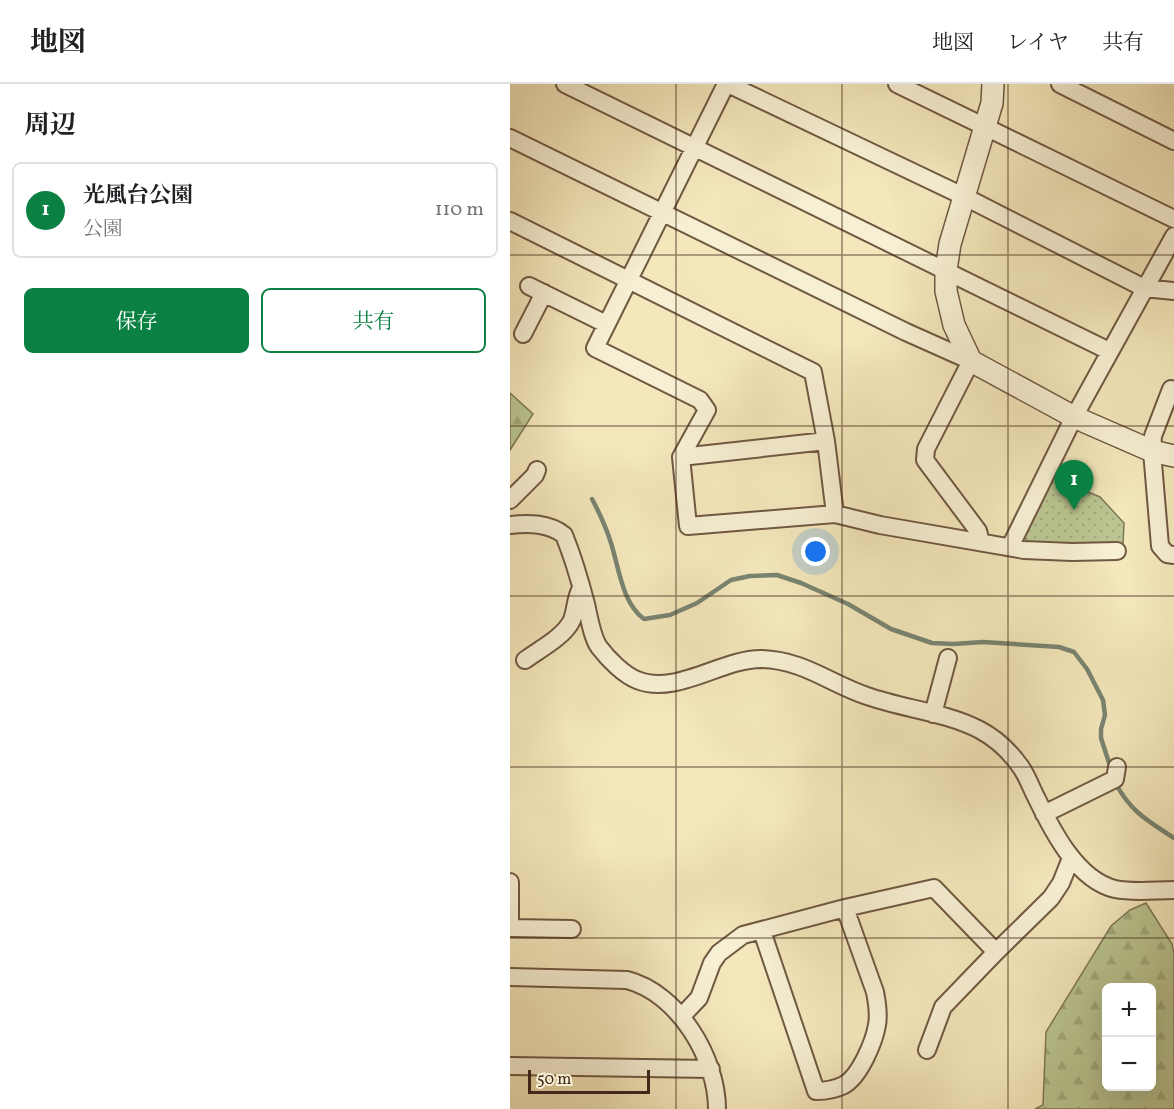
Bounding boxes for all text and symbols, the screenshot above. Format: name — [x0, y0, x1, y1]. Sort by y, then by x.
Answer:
text: 地図 — [30, 24, 86, 63]
text: 地図 — [932, 29, 974, 58]
text: レイヤ — [1007, 29, 1069, 58]
text: 共有 — [1102, 29, 1144, 58]
text: 周辺 — [24, 108, 76, 144]
text: 光風台公園 — [83, 181, 193, 212]
text: 1 — [41, 196, 50, 224]
text: 110 m — [435, 196, 484, 224]
text: 公園 — [83, 216, 123, 244]
button: 保存 — [24, 288, 249, 353]
button: 共有 — [261, 288, 486, 353]
pin: 1 — [1054, 460, 1094, 510]
your location — [801, 537, 830, 566]
map controls — [1102, 983, 1156, 1091]
button: + — [1102, 983, 1156, 1037]
button: − — [1102, 1037, 1156, 1091]
scale bar — [528, 1067, 650, 1094]
text: 50 m — [537, 1069, 571, 1091]

